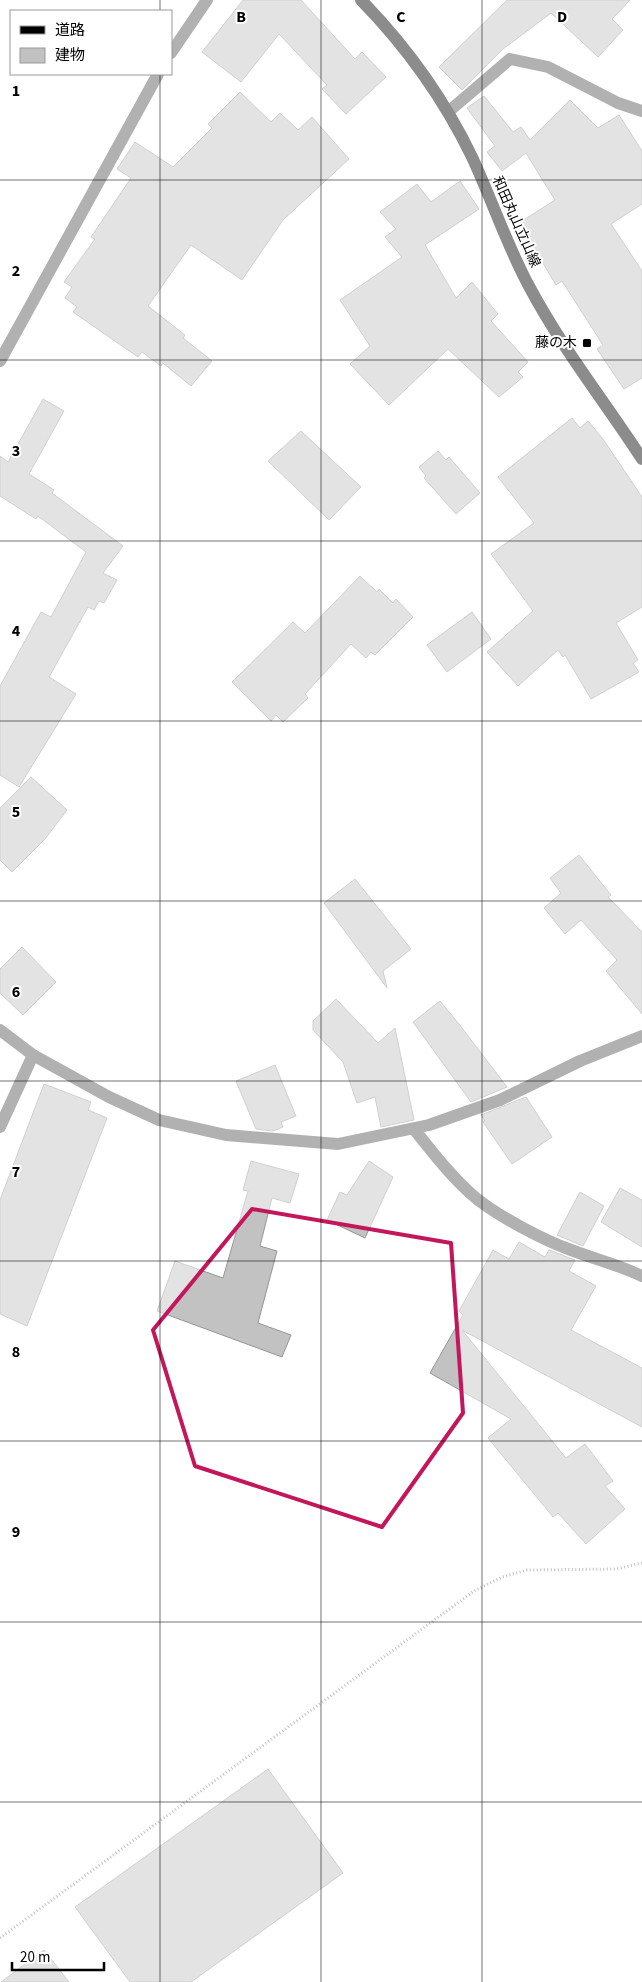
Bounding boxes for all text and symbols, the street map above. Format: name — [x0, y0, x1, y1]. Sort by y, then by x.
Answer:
text: B — [236, 6, 246, 28]
text: C — [396, 6, 406, 28]
text: D — [557, 6, 567, 28]
legend — [10, 10, 172, 75]
text: 道路 — [55, 20, 85, 41]
text: 建物 — [55, 45, 85, 66]
text: 1 — [12, 80, 20, 102]
street label: 和田丸山立山線 — [487, 173, 545, 271]
text: 2 — [12, 260, 20, 282]
place label: 藤の木 — [535, 333, 577, 353]
marker: 藤の木 — [581, 337, 593, 349]
text: 3 — [12, 440, 20, 462]
text: 4 — [12, 620, 21, 642]
text: 5 — [12, 801, 20, 823]
text: 6 — [12, 981, 20, 1003]
text: 7 — [12, 1161, 20, 1183]
text: 8 — [12, 1341, 20, 1363]
text: 9 — [12, 1521, 20, 1543]
scale bar — [12, 1940, 105, 1972]
text: 20 m — [20, 1947, 50, 1968]

